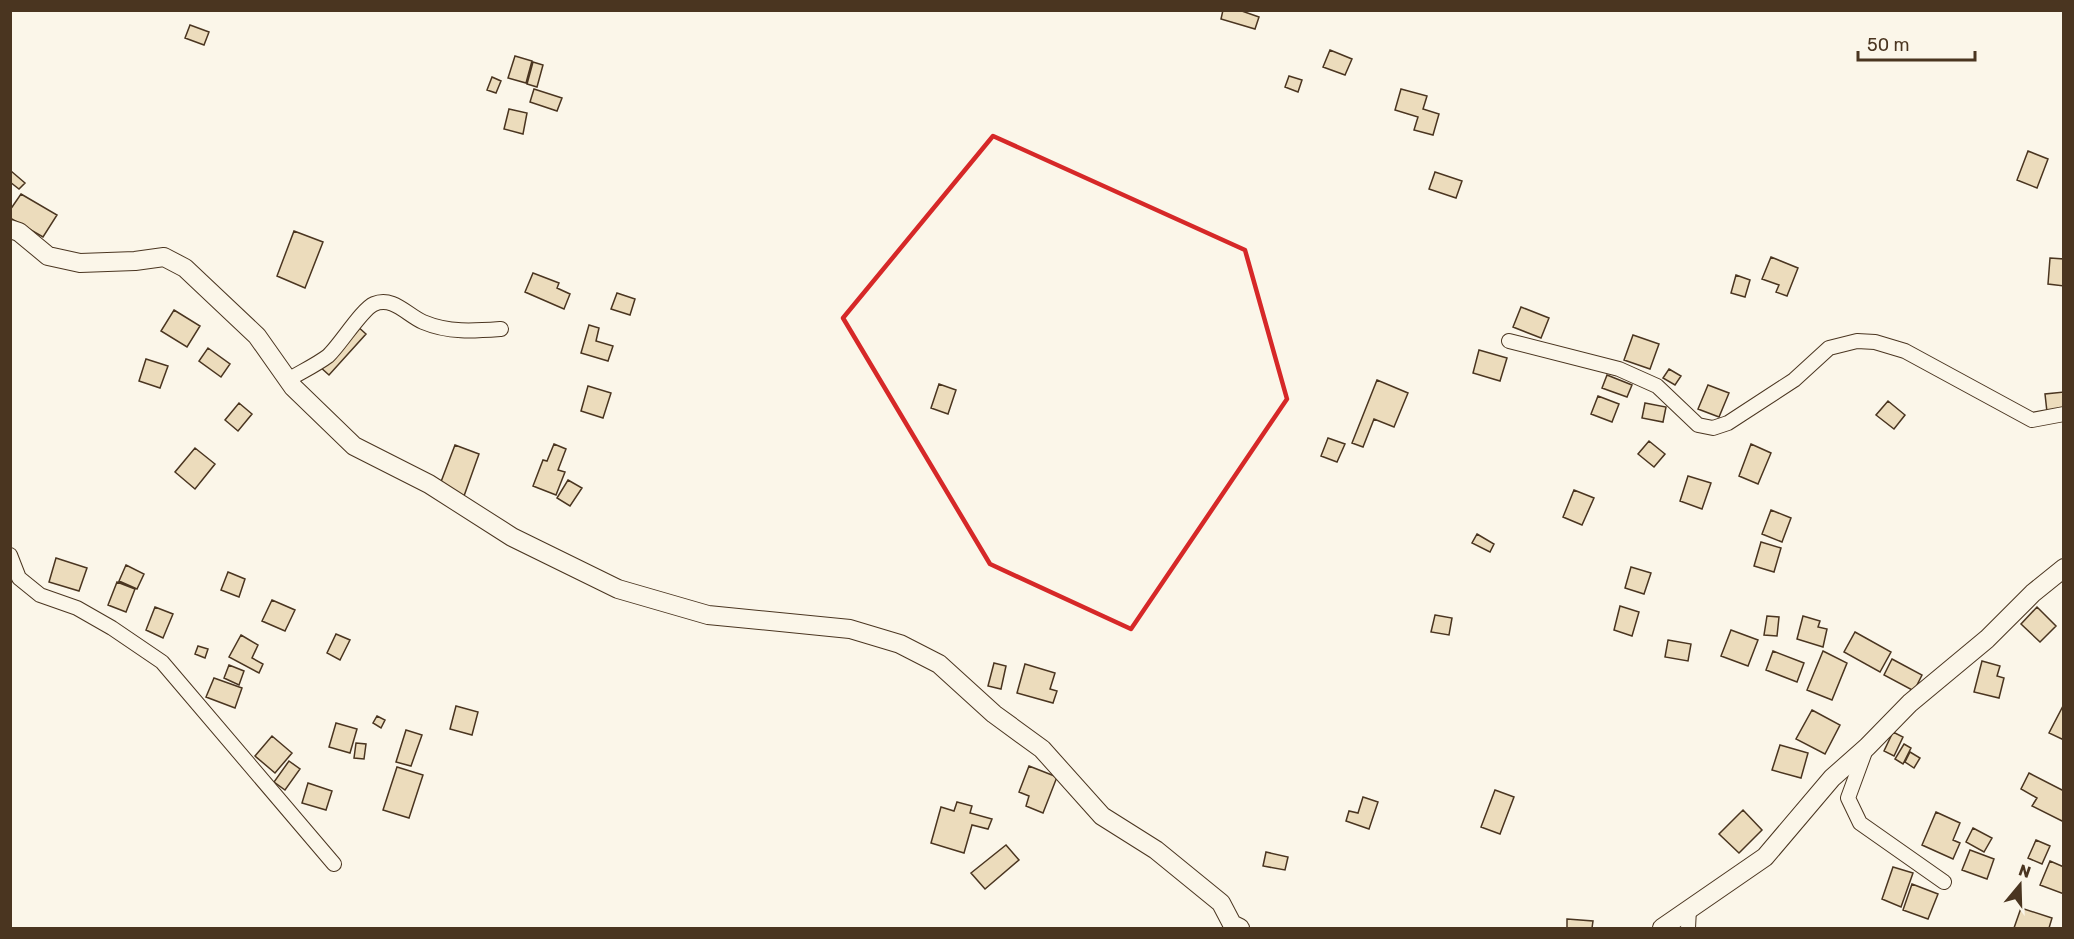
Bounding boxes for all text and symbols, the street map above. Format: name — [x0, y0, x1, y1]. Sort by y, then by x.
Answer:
scale bar — [1858, 24, 1975, 62]
text: 50 m — [1867, 34, 1910, 56]
north arrow — [1990, 855, 2050, 915]
text: N — [2016, 860, 2033, 882]

